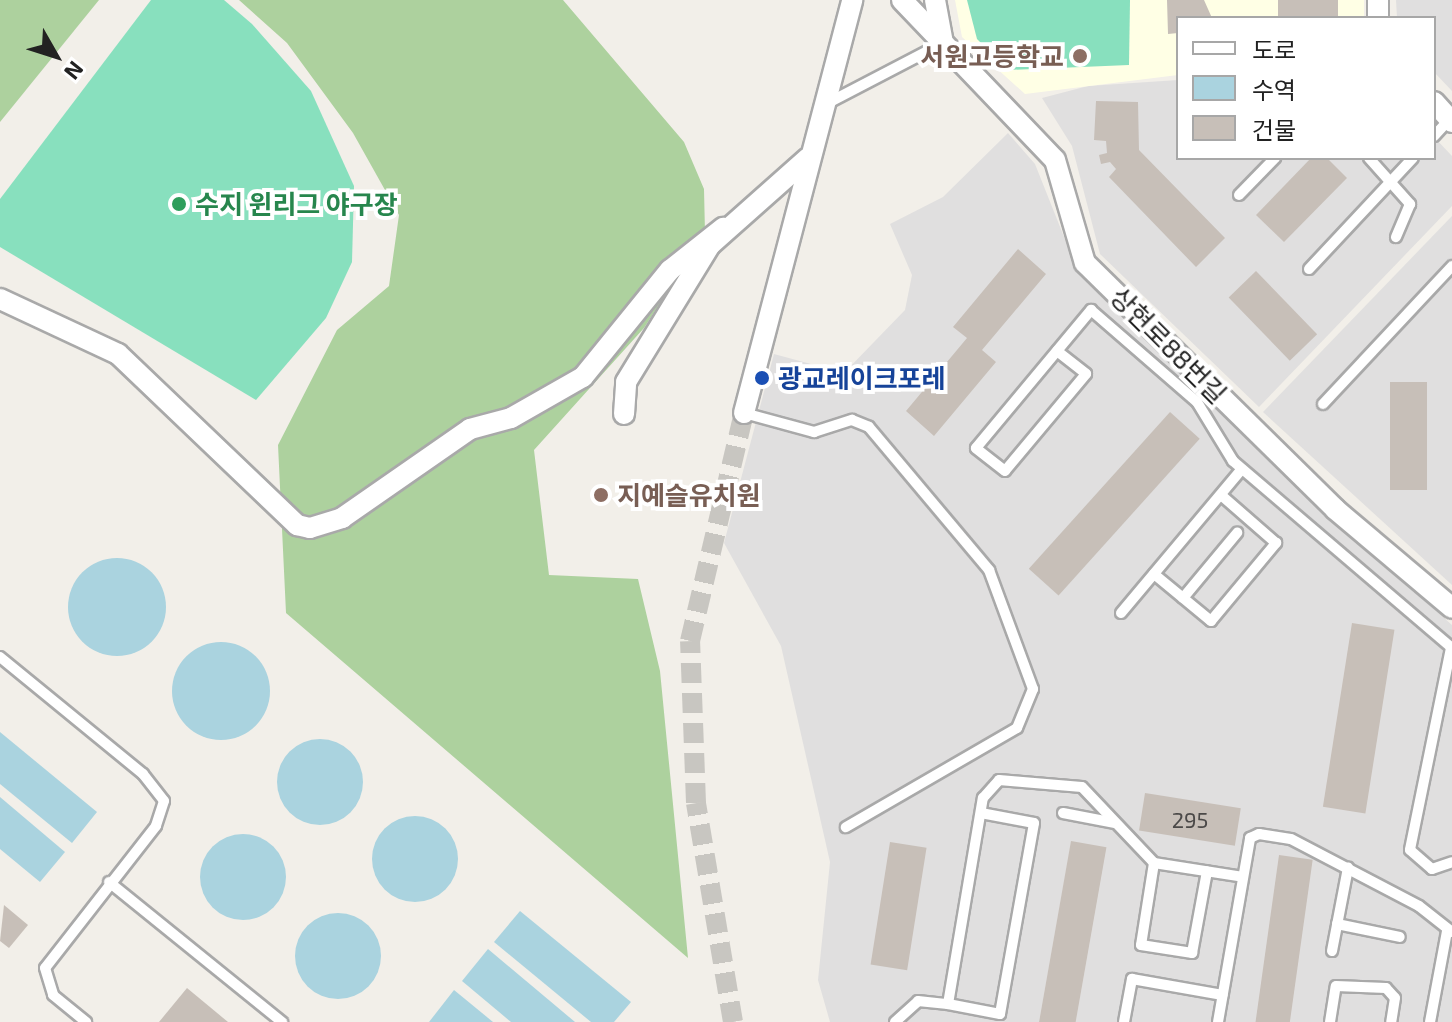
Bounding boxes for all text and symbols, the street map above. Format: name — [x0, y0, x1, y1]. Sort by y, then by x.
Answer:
north arrow — [16, 16, 96, 96]
legend — [1176, 16, 1436, 160]
text: 도로 — [1252, 35, 1296, 64]
place label: 서원고등학교 — [920, 40, 1064, 72]
marker: 서원고등학교 — [1071, 47, 1089, 65]
text: N — [60, 57, 90, 85]
text: 수역 — [1252, 75, 1296, 104]
text: 건물 — [1252, 115, 1296, 144]
place label: 수지 윈리그 야구장 — [195, 188, 398, 220]
marker: 수지 윈리그 야구장 — [170, 195, 188, 213]
street label: 상현로88번길 — [1105, 281, 1233, 409]
place label: 광교레이크포레 — [778, 362, 945, 394]
marker: 광교레이크포레 — [753, 369, 771, 387]
place label: 지예슬유치원 — [617, 479, 761, 511]
marker: 지예슬유치원 — [592, 486, 610, 504]
house number: 295 — [1172, 807, 1208, 833]

